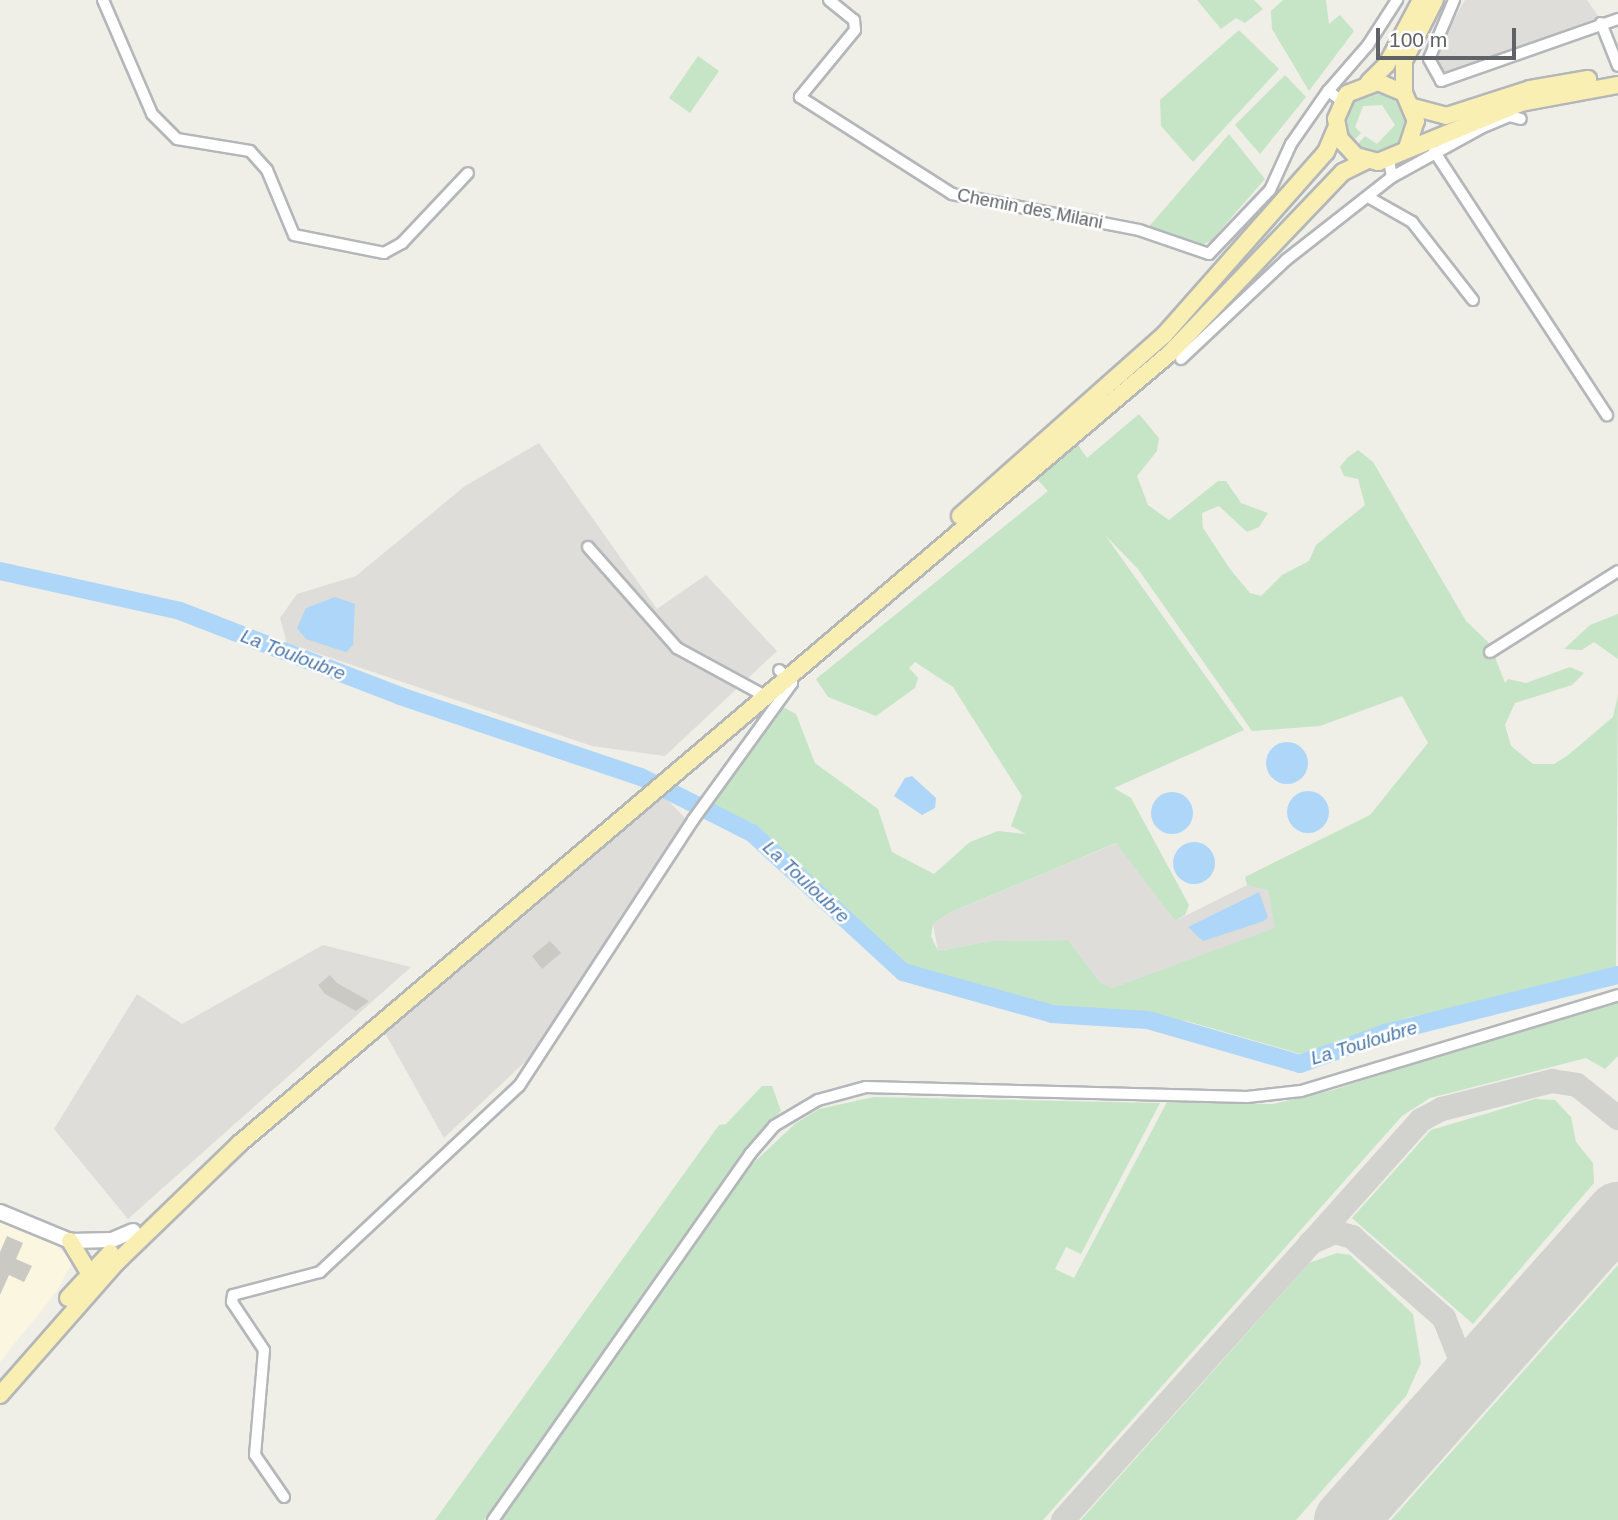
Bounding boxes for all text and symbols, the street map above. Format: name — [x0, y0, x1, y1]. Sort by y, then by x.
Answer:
scale bar — [1380, 14, 1520, 58]
text: 100 m — [1389, 28, 1447, 51]
street label: Chemin des Milani — [955, 184, 1105, 234]
water label: La Touloubre — [237, 625, 349, 685]
water label: La Touloubre — [758, 836, 854, 928]
water label: La Touloubre — [1308, 1016, 1420, 1070]

